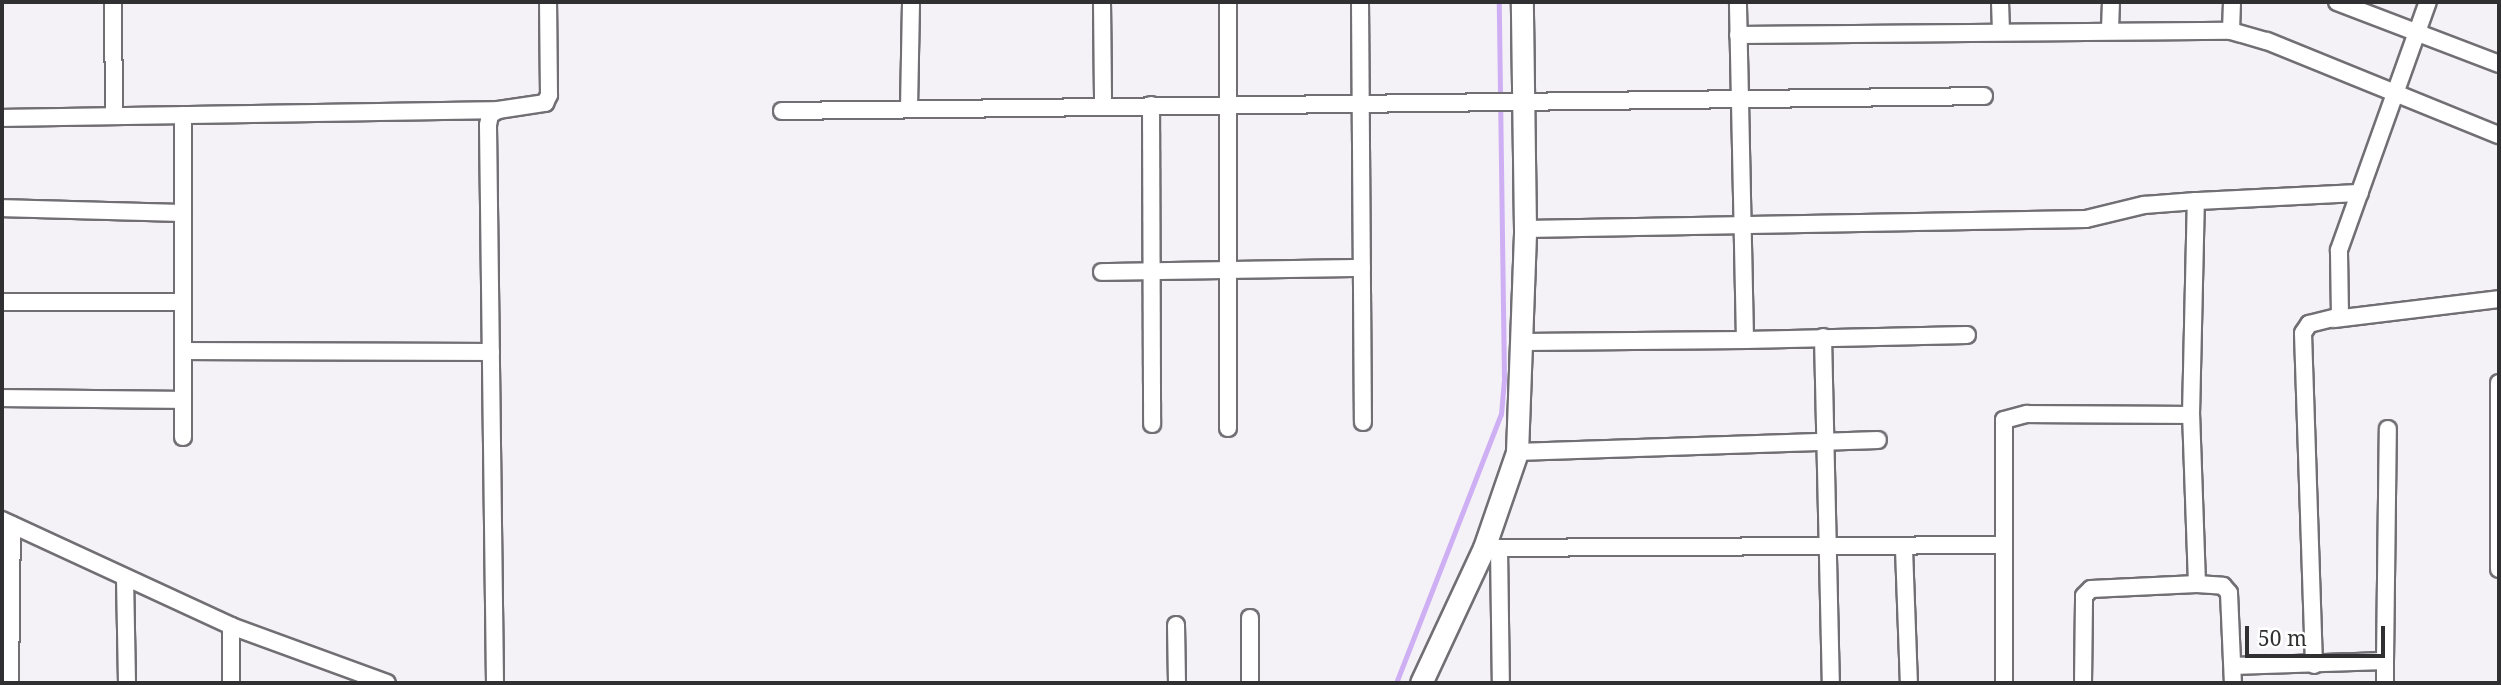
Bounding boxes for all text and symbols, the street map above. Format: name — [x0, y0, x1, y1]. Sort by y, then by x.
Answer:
scale bar — [2249, 612, 2389, 656]
text: 50 m — [2258, 624, 2307, 652]

